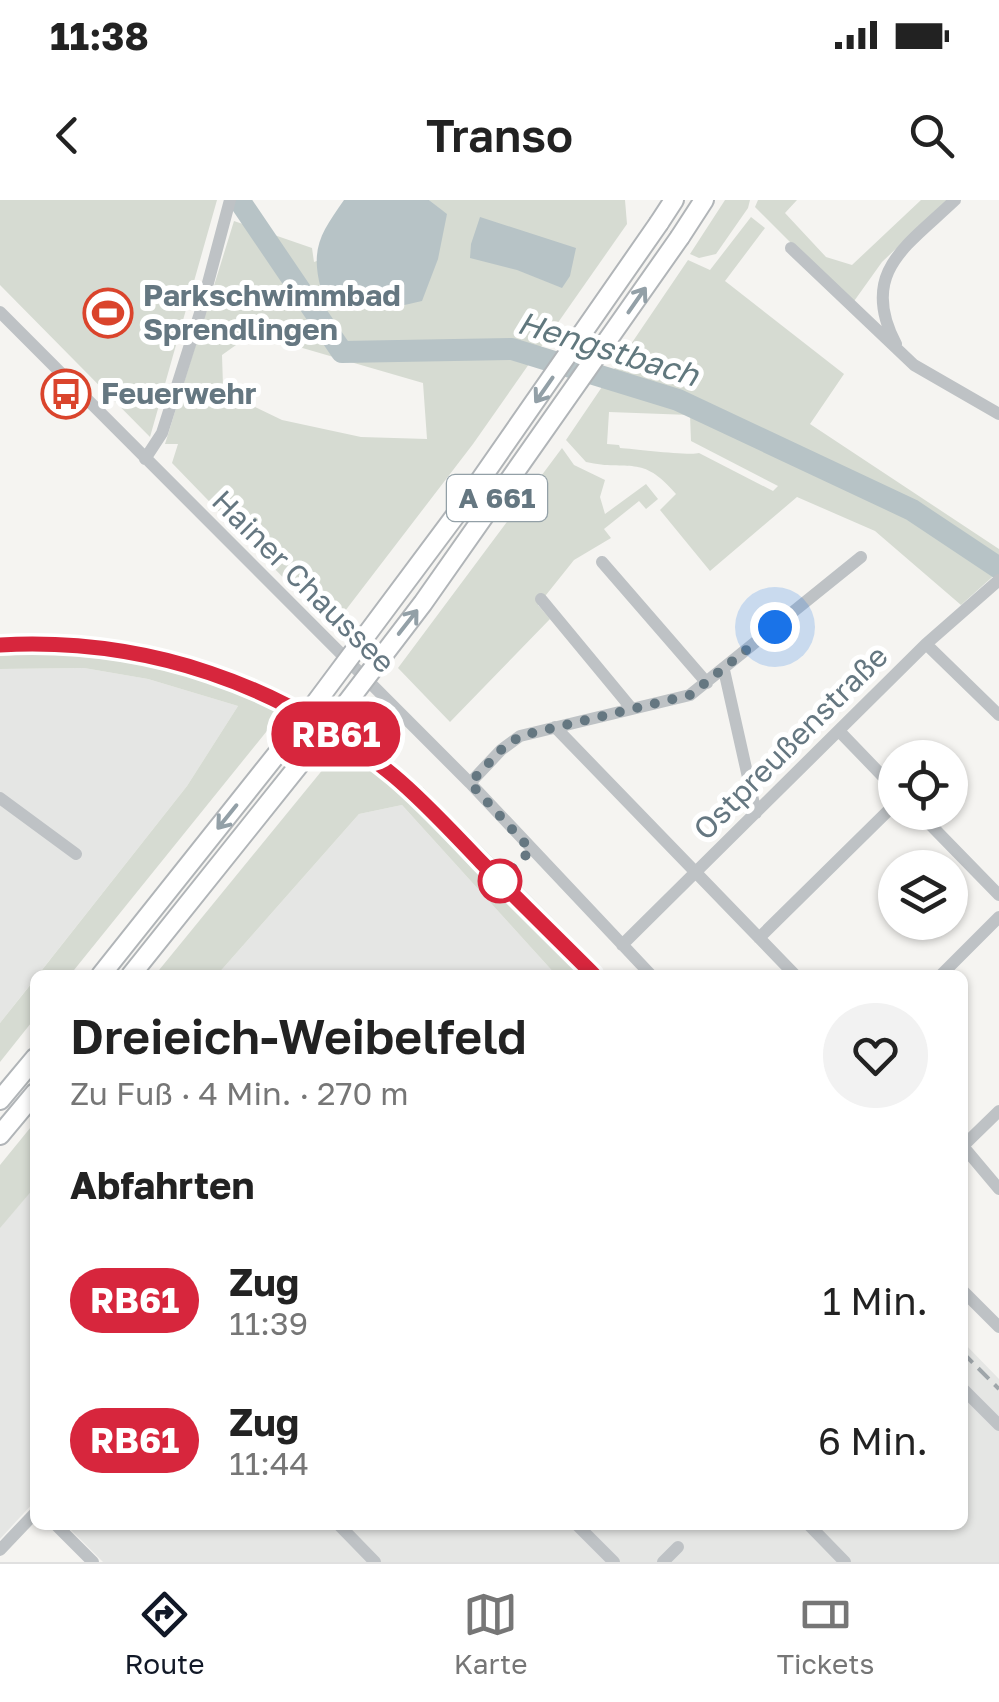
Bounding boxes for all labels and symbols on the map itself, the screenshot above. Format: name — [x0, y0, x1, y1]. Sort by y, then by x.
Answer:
place label: Parkschwimmbad Sprendlingen — [143, 277, 401, 347]
one-way arrow — [626, 286, 647, 314]
sports icon: Parkschwimmbad Sprendlingen — [82, 287, 134, 339]
water label: Hengstbach — [513, 303, 704, 394]
bus stop icon: Feuerwehr — [40, 368, 92, 420]
place label: Feuerwehr — [101, 375, 257, 411]
one-way arrow — [534, 375, 555, 403]
road number: A 661 — [447, 475, 547, 521]
street label: Hainer Chaussee — [205, 483, 402, 680]
your location — [750, 602, 800, 652]
one-way arrow — [397, 609, 419, 635]
street label: Ostpreußenstraße — [686, 638, 895, 847]
line badge: RB61 — [266, 702, 406, 766]
one-way arrow — [216, 803, 238, 829]
unlabelled marker — [479, 860, 521, 902]

